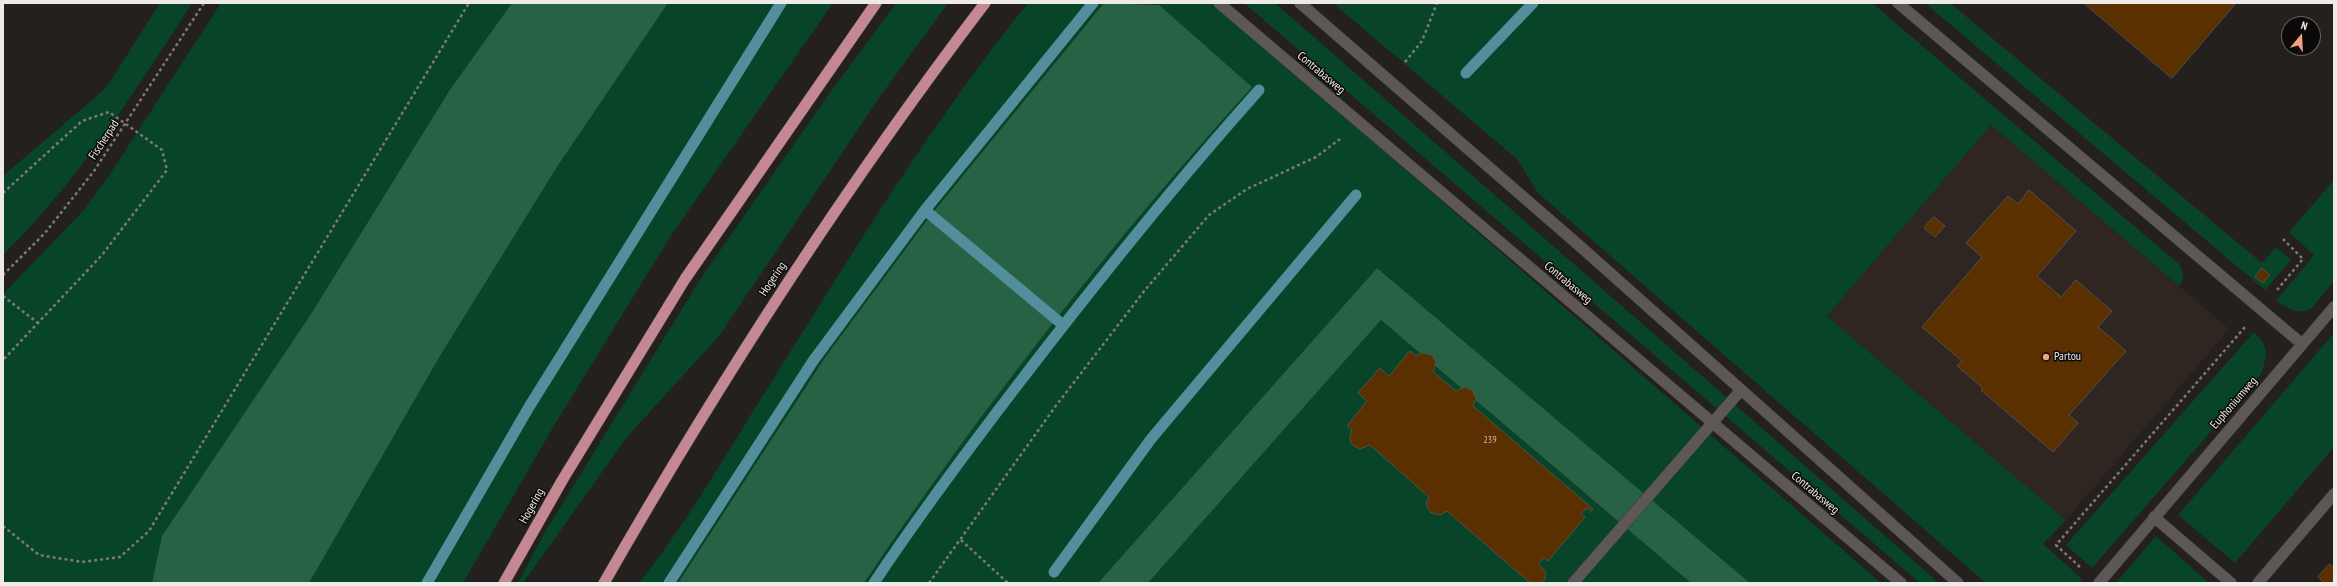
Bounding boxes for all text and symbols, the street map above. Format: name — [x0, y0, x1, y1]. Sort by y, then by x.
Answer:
north arrow — [2281, 16, 2321, 56]
text: N — [2299, 18, 2309, 33]
street label: Contrabasweg — [1294, 49, 1348, 97]
street label: Fischerpad — [86, 117, 122, 163]
street label: Hogering — [756, 259, 790, 299]
street label: Contrabasweg — [1541, 259, 1595, 307]
place label: Partou — [2054, 350, 2081, 364]
marker: Partou — [2041, 352, 2051, 362]
street label: Euphoniumweg — [2208, 374, 2260, 432]
house number: 239 — [1483, 434, 1497, 446]
street label: Contrabasweg — [1788, 469, 1842, 517]
street label: Hogering — [516, 486, 548, 526]

